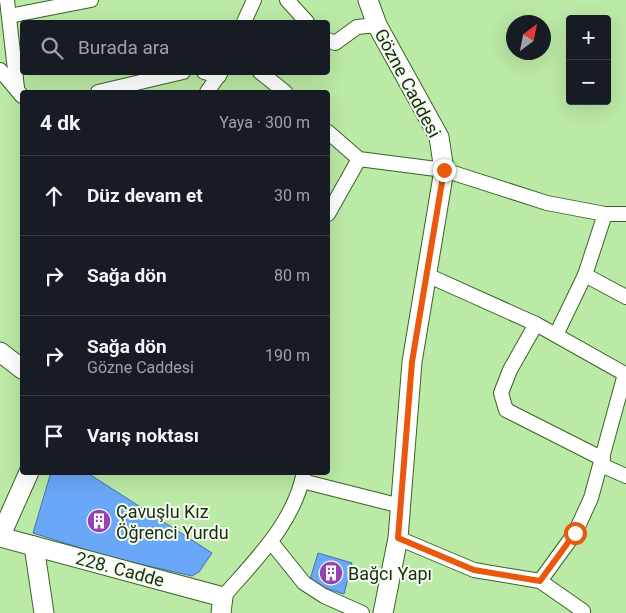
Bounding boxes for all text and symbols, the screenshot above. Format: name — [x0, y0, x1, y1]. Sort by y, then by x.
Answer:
north arrow — [506, 15, 551, 60]
map controls — [566, 15, 611, 105]
button: + — [566, 15, 611, 60]
search box — [20, 20, 330, 75]
street label: Gözne Caddesi — [370, 25, 446, 141]
icon: search — [38, 34, 66, 62]
text: Burada ara — [78, 36, 169, 59]
button: − — [566, 60, 611, 105]
text: 4 dk — [40, 111, 80, 135]
text: Yaya · 300 m — [219, 113, 310, 132]
route end — [433, 159, 456, 182]
icon: ahead — [40, 182, 68, 210]
text: Düz devam et — [87, 184, 203, 207]
text: 30 m — [274, 186, 310, 205]
icon: right — [40, 262, 68, 290]
text: Sağa dön — [87, 264, 167, 287]
text: 80 m — [274, 266, 310, 285]
text: Sağa dön — [87, 335, 167, 358]
icon: right — [40, 342, 68, 370]
text: 190 m — [265, 346, 310, 365]
text: Gözne Caddesi — [87, 358, 194, 377]
icon: arrive — [40, 422, 68, 450]
text: Varış noktası — [87, 424, 199, 447]
place label: Çavuşlu Kız Öğrenci Yurdu — [116, 501, 229, 543]
building icon: Çavuşlu Kız Öğrenci Yurdu — [86, 508, 112, 534]
route start — [564, 522, 587, 545]
street label: 228. Cadde — [73, 547, 167, 591]
building icon: Bağcı Yapı — [318, 560, 344, 586]
place label: Bağcı Yapı — [348, 563, 432, 584]

